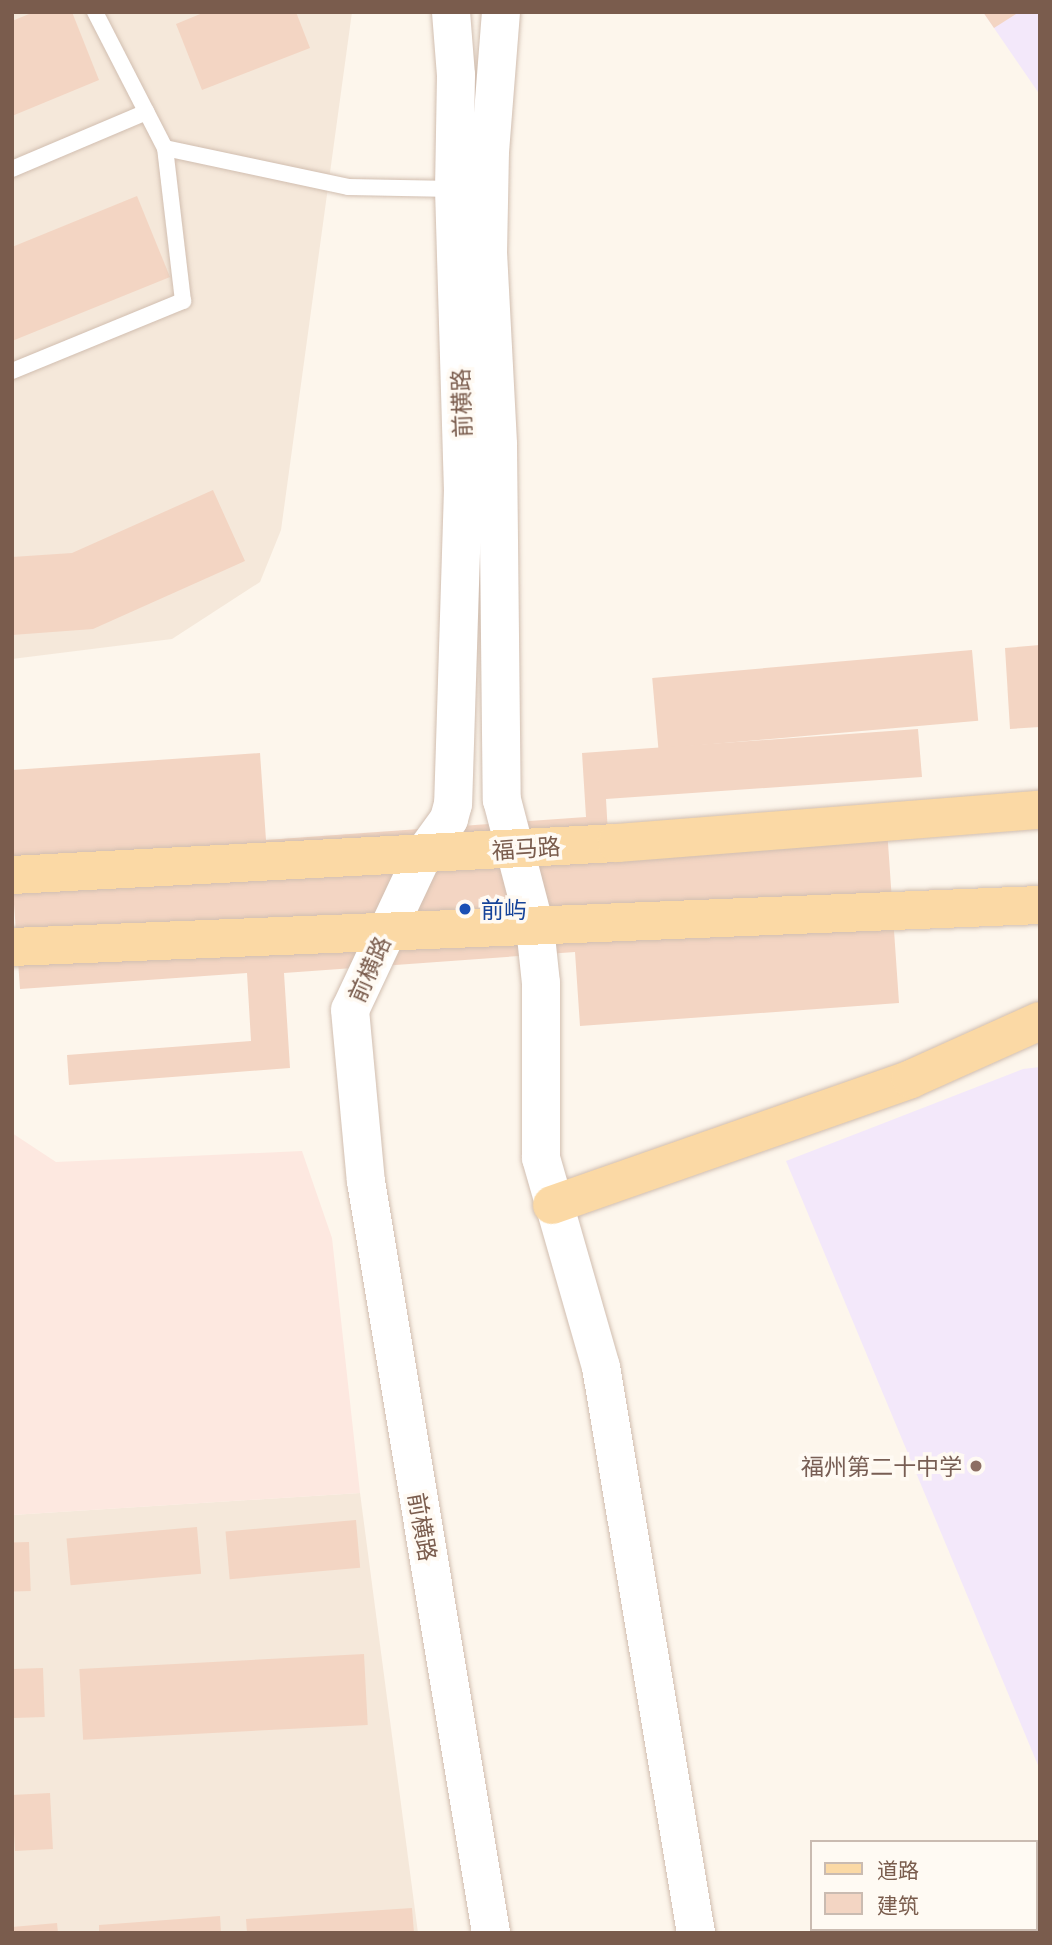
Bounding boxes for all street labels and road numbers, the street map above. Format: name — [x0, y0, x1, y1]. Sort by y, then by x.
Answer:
street label: 前横路 — [446, 368, 476, 438]
street label: 福马路 — [491, 832, 561, 864]
street label: 前横路 — [342, 932, 396, 1006]
street label: 前横路 — [403, 1491, 443, 1563]

